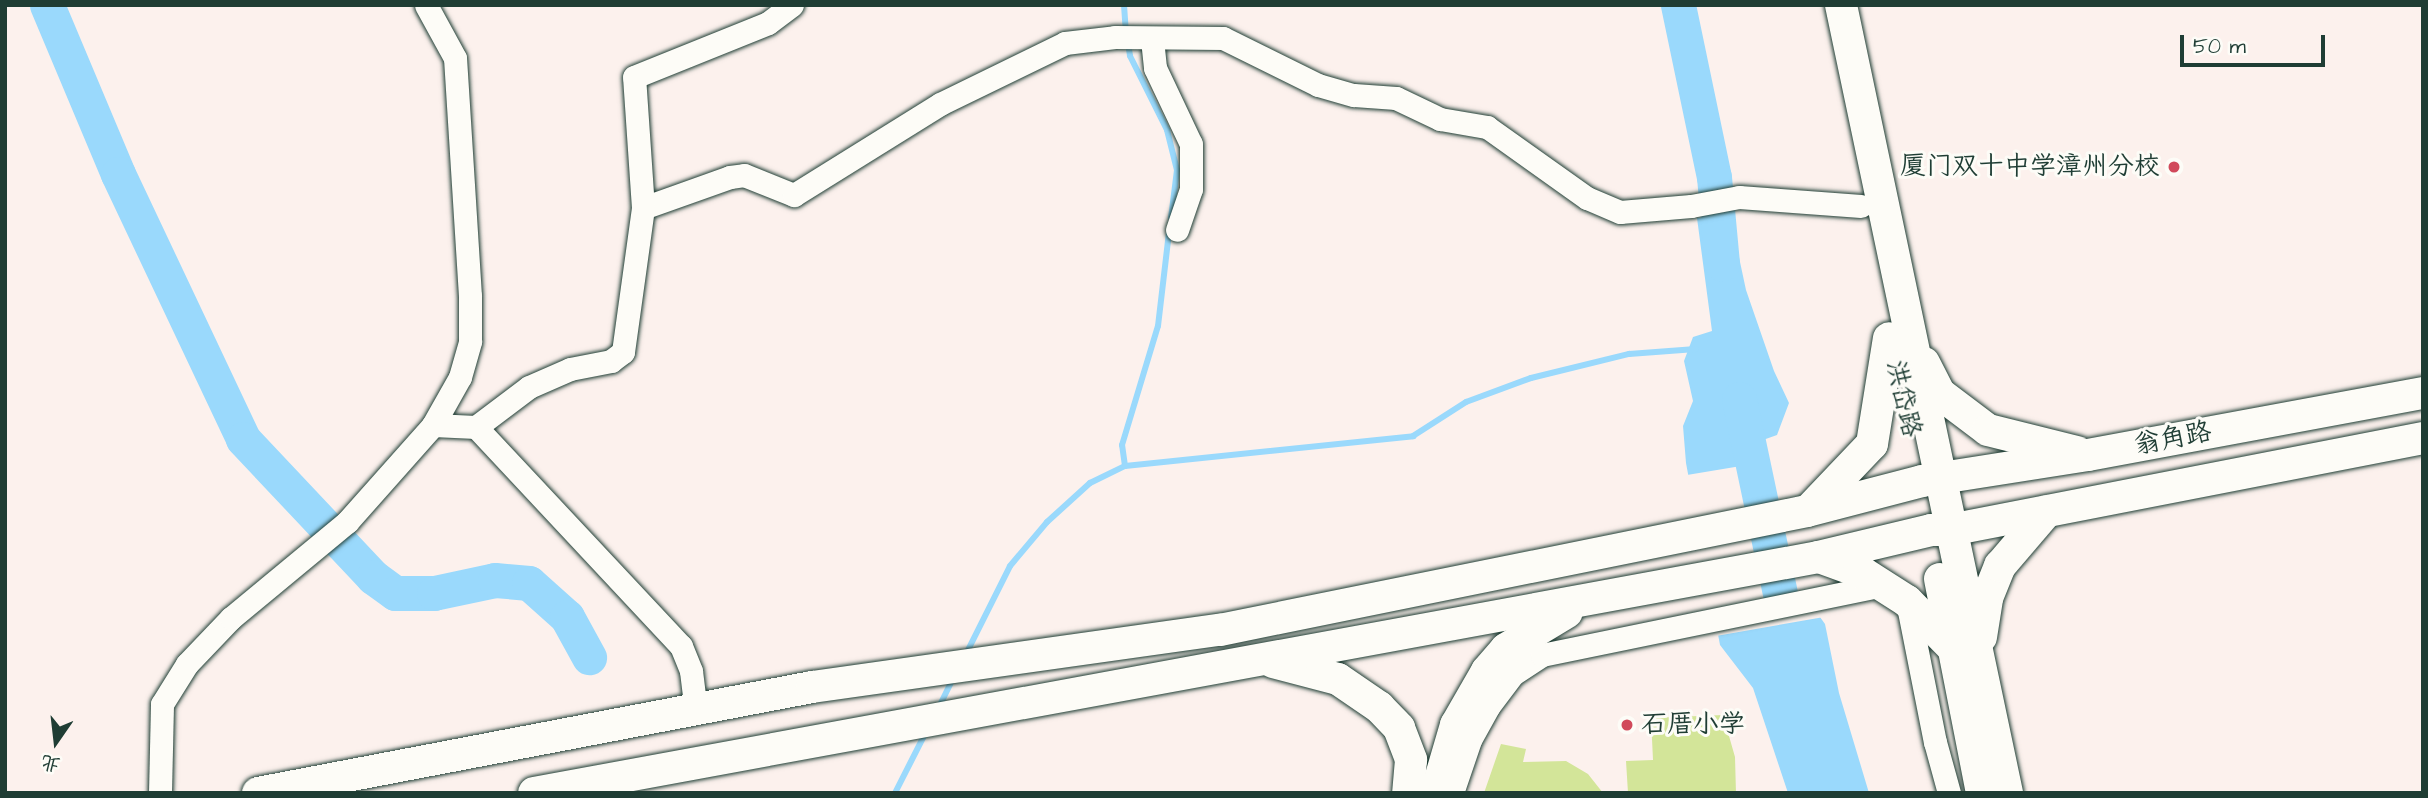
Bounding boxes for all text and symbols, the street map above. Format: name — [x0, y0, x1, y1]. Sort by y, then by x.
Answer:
scale bar — [2183, 21, 2328, 65]
text: 50 m — [2193, 32, 2246, 61]
place label: 厦门双十中学漳州分校 — [1900, 151, 2160, 183]
marker: 厦门双十中学漳州分校 — [2166, 159, 2182, 175]
street label: 洪岱路 — [1879, 357, 1927, 441]
street label: 翁角路 — [2132, 416, 2214, 462]
north arrow — [21, 707, 91, 777]
place label: 石厝小学 — [1641, 709, 1745, 741]
marker: 石厝小学 — [1619, 717, 1635, 733]
text: 北 — [38, 747, 63, 778]

